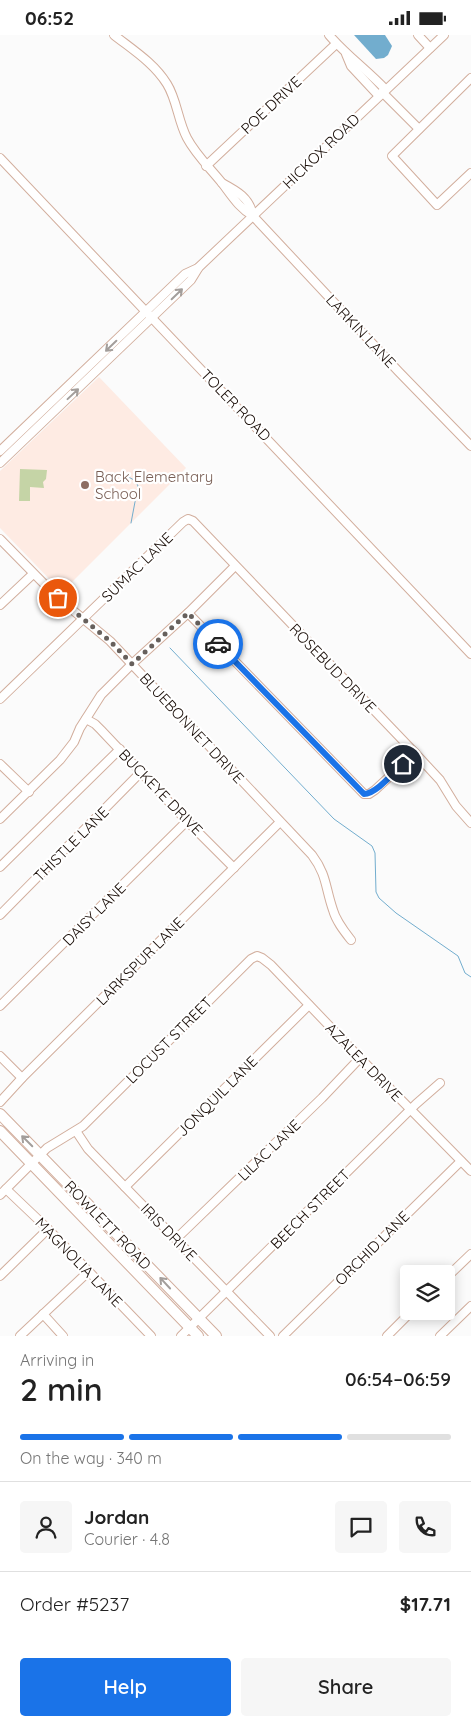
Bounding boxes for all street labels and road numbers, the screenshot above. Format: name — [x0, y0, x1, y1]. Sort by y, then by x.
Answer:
street label: POE DRIVE — [237, 72, 305, 138]
street label: HICKOX ROAD — [278, 109, 364, 193]
street label: LARKIN LANE — [322, 290, 400, 372]
street label: TOLER ROAD — [197, 365, 275, 445]
street label: SUMAC LANE — [97, 528, 177, 606]
street label: ROSEBUD DRIVE — [286, 619, 380, 717]
street label: BLUEBONNET DRIVE — [136, 669, 248, 787]
street label: BUCKEYE DRIVE — [115, 745, 207, 839]
street label: THISTLE LANE — [29, 802, 113, 886]
street label: DAISY LANE — [58, 878, 130, 950]
street label: LARKSPUR LANE — [92, 913, 188, 1009]
street label: LOCUST STREET — [122, 993, 216, 1087]
street label: AZALEA DRIVE — [322, 1019, 406, 1105]
street label: JONQUIL LANE — [173, 1052, 261, 1140]
street label: LILAC LANE — [233, 1115, 305, 1185]
street label: BEECH STREET — [266, 1165, 354, 1253]
street label: ROWLETT ROAD — [61, 1176, 156, 1274]
street label: IRIS DRIVE — [137, 1199, 201, 1265]
street label: ORCHID LANE — [331, 1207, 413, 1289]
street label: MAGNOLIA LANE — [31, 1213, 127, 1311]

